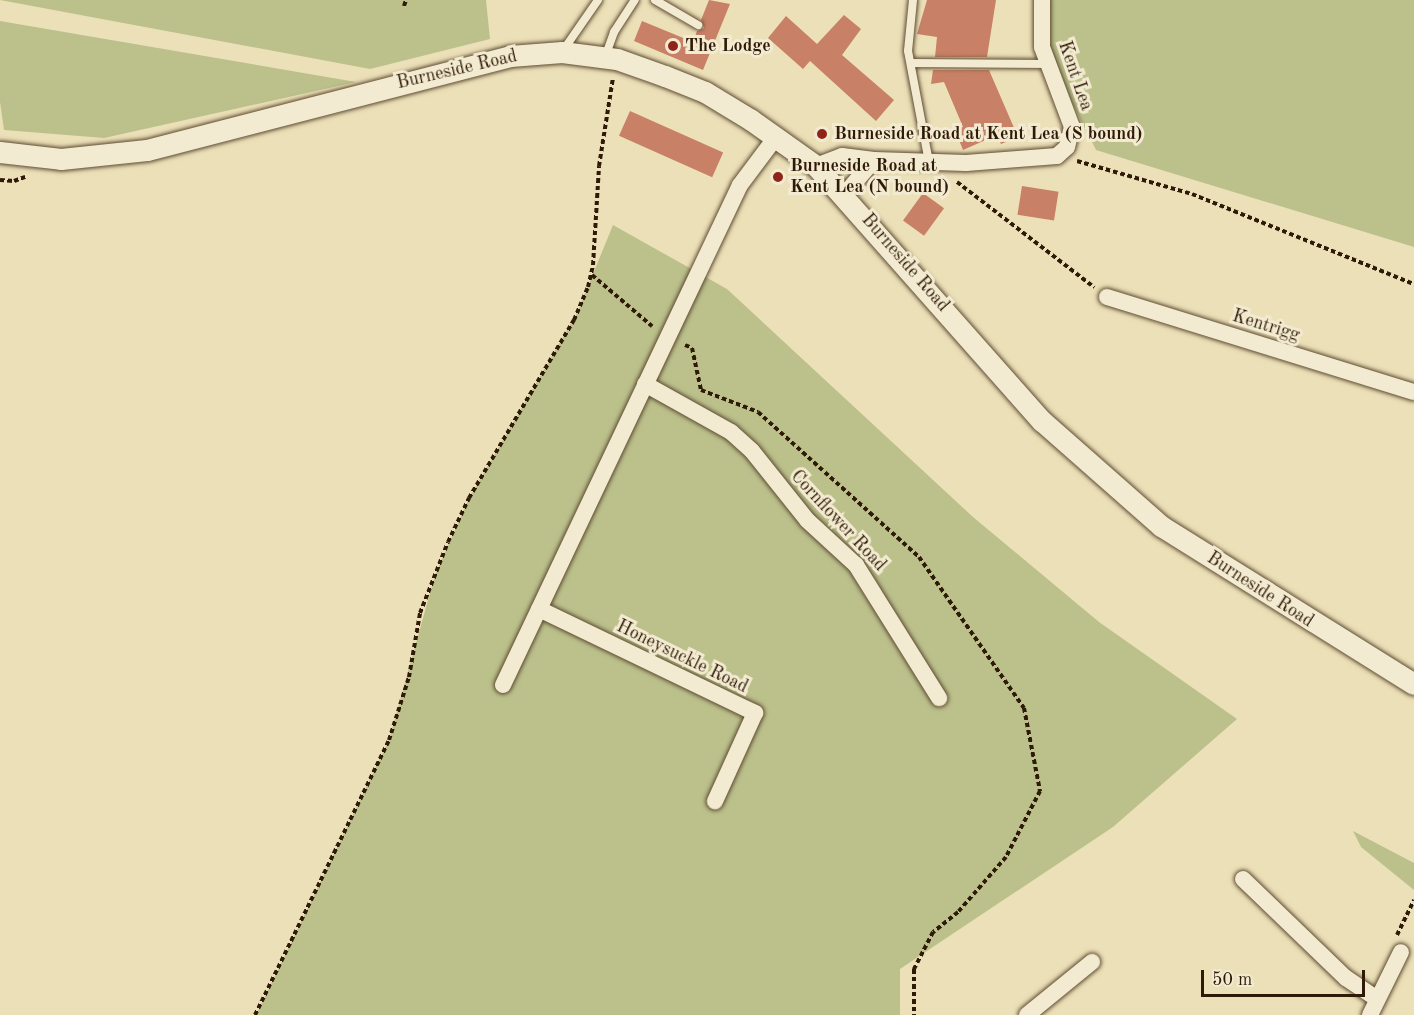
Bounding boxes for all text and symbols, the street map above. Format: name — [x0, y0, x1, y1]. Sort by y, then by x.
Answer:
place label: The Lodge — [685, 35, 771, 57]
street label: Kent Lea — [1053, 38, 1097, 114]
marker: The Lodge — [666, 39, 680, 53]
street label: Burneside Road — [395, 46, 519, 94]
place label: Burneside Road at Kent Lea (S bound) — [834, 123, 1142, 145]
marker: Burneside Road at Kent Lea (S bound) — [815, 127, 829, 141]
place label: Burneside Road at Kent Lea (N bound) — [790, 156, 949, 198]
marker: Burneside Road at Kent Lea (N bound) — [771, 170, 785, 184]
street label: Burneside Road — [857, 210, 953, 316]
street label: Kentrigg — [1230, 305, 1302, 347]
street label: Cornflower Road — [786, 466, 890, 576]
street label: Burneside Road — [1203, 547, 1317, 633]
street label: Honeysuckle Road — [613, 616, 751, 698]
scale bar — [1204, 958, 1368, 996]
text: 50 m — [1212, 971, 1252, 989]

